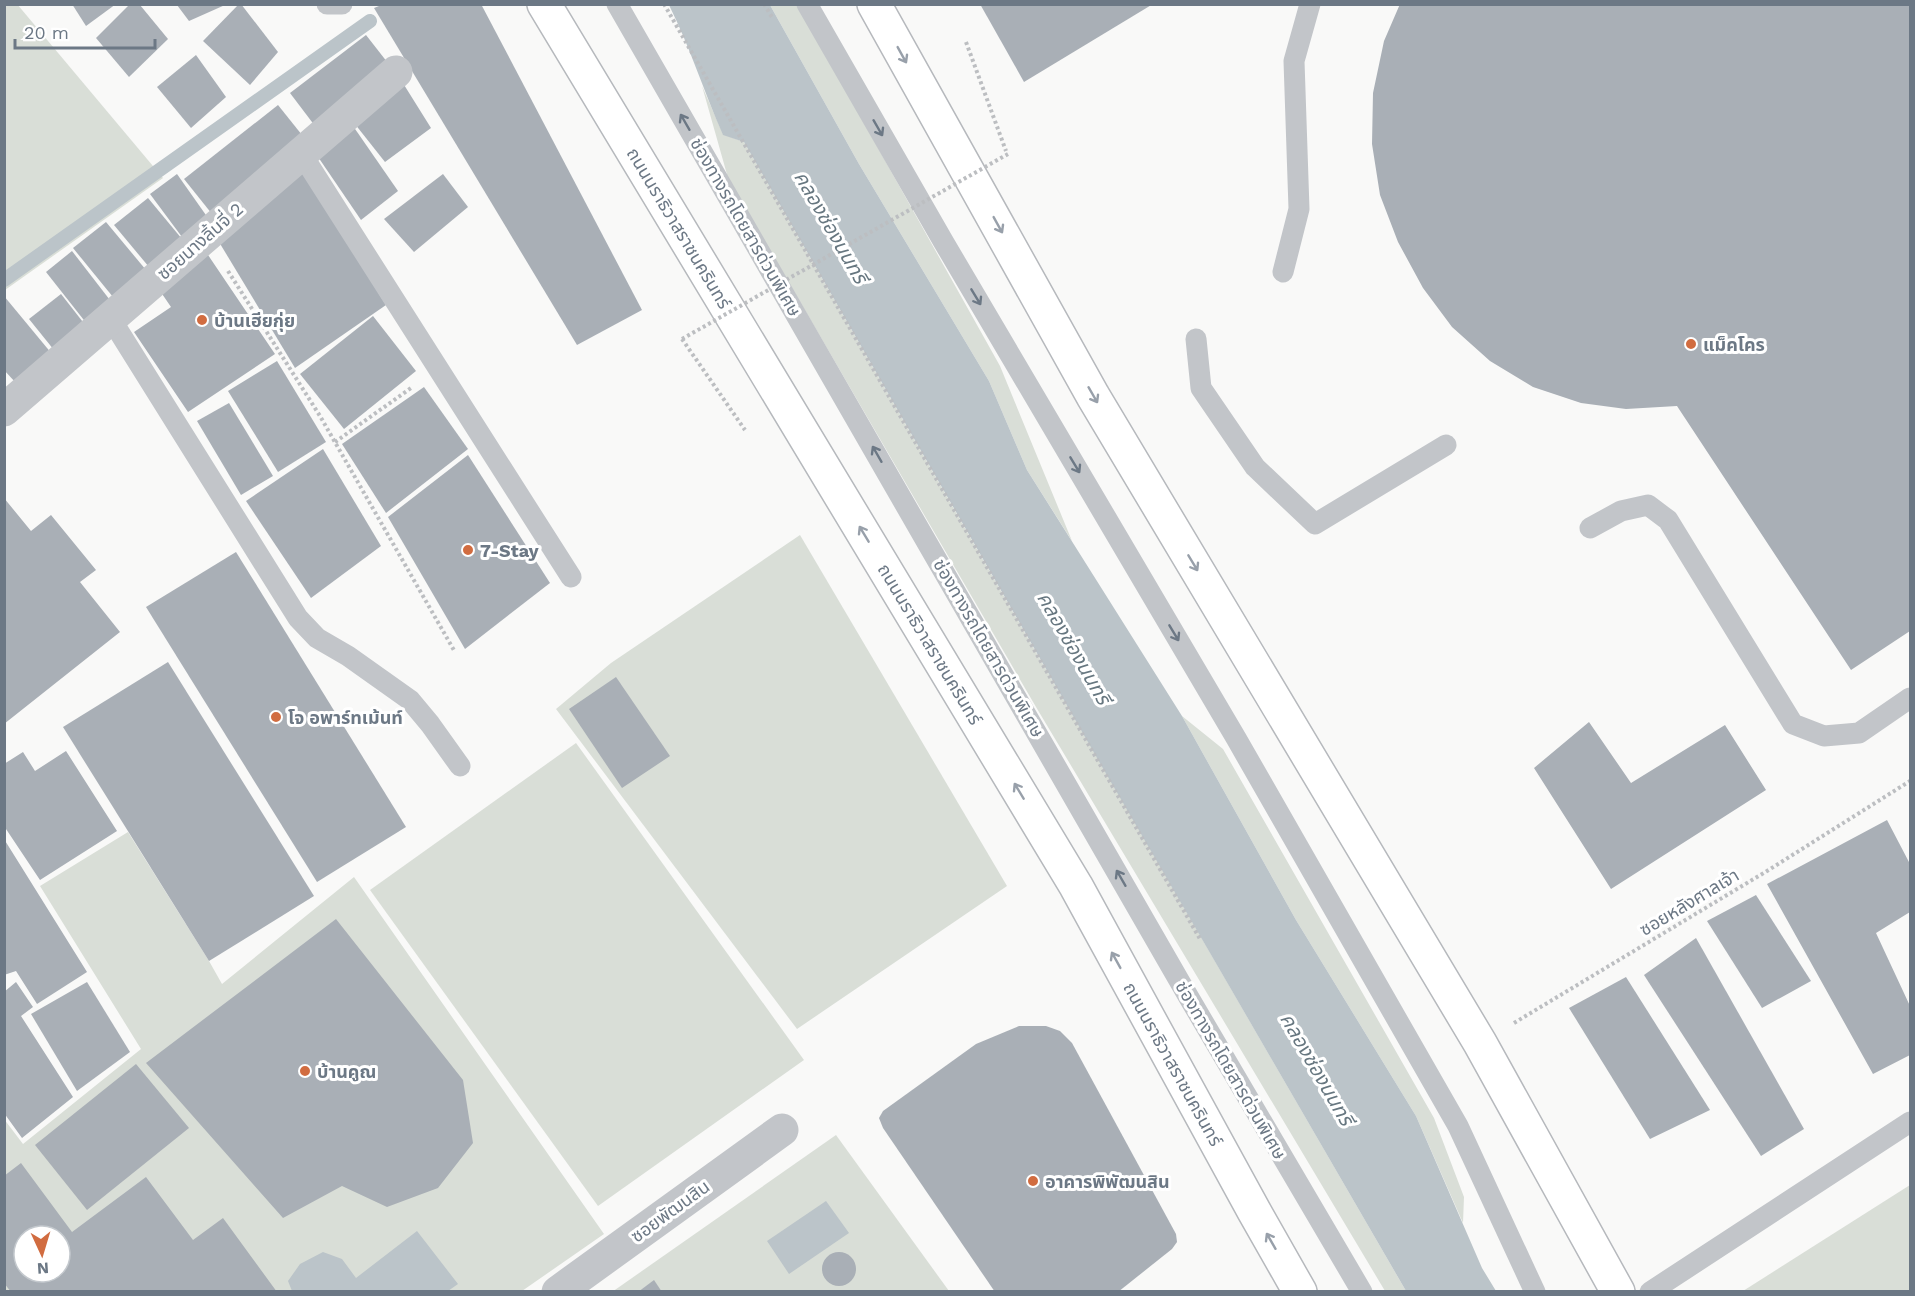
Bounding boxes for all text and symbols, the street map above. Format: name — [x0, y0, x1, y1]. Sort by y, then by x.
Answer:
scale bar — [15, 12, 154, 50]
text: 20 m — [24, 22, 69, 43]
one-way arrow — [897, 46, 908, 64]
one-way arrow — [679, 114, 691, 131]
one-way arrow — [873, 119, 885, 136]
street label: ช่องทางรถโดยสารด่วนพิเศษ — [686, 134, 806, 320]
street label: ถนนนราธิวาสราชนครินทร์ — [623, 144, 736, 313]
water label: คลองช่องนนทรี — [789, 167, 875, 291]
street label: ซอยนางลิ้นจี่ 2 — [152, 197, 247, 284]
one-way arrow — [993, 216, 1004, 234]
one-way arrow — [970, 288, 982, 305]
place label: บ้านเฮียกุ่ย — [214, 310, 295, 332]
marker: บ้านเฮียกุ่ย — [195, 313, 209, 327]
place label: แม็คโคร — [1703, 334, 1765, 355]
marker: แม็คโคร — [1684, 337, 1698, 351]
one-way arrow — [1088, 386, 1100, 403]
one-way arrow — [871, 446, 883, 463]
one-way arrow — [1070, 456, 1082, 473]
one-way arrow — [857, 526, 869, 543]
place label: 7-Stay — [480, 540, 539, 561]
marker: 7-Stay — [461, 543, 475, 557]
one-way arrow — [1188, 554, 1200, 571]
street label: ช่องทางรถโดยสารด่วนพิเศษ — [929, 555, 1049, 741]
street label: ถนนนราธิวาสราชนครินทร์ — [874, 560, 987, 729]
water label: คลองช่องนนทรี — [1032, 588, 1118, 712]
one-way arrow — [1169, 624, 1181, 641]
place label: โจ อพาร์ทเม้นท์ — [288, 707, 403, 728]
marker: โจ อพาร์ทเม้นท์ — [269, 710, 283, 724]
one-way arrow — [1012, 783, 1024, 800]
street label: ซอยหลังศาลเจ้า — [1636, 864, 1742, 940]
one-way arrow — [1115, 870, 1127, 887]
one-way arrow — [1110, 951, 1121, 969]
street label: ช่องทางรถโดยสารด่วนพิเศษ — [1171, 977, 1291, 1163]
street label: ถนนนราธิวาสราชนครินทร์ — [1119, 978, 1227, 1150]
water label: คลองช่องนนทรี — [1275, 1009, 1361, 1133]
place label: บ้านคูณ — [317, 1061, 376, 1082]
marker: บ้านคูณ — [298, 1064, 312, 1078]
place label: อาคารพิพัฒนสิน — [1045, 1171, 1170, 1192]
marker: อาคารพิพัฒนสิน — [1026, 1174, 1040, 1188]
street label: ซอยพัฒนสิน — [627, 1175, 713, 1247]
north arrow — [12, 1224, 72, 1284]
one-way arrow — [1265, 1233, 1277, 1250]
text: N — [36, 1259, 50, 1278]

